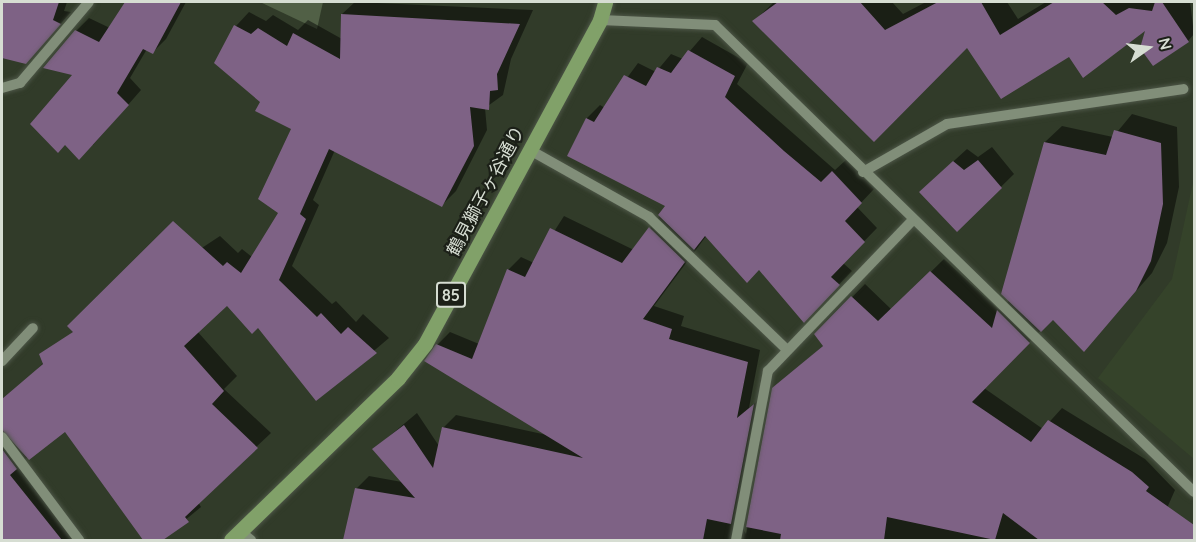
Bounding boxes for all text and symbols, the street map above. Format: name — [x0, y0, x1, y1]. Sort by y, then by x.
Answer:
north arrow — [1118, 18, 1178, 78]
text: N — [1154, 36, 1177, 52]
street label: 鶴見獅子ヶ谷通り — [443, 122, 529, 260]
road number: 85 — [436, 282, 466, 308]

